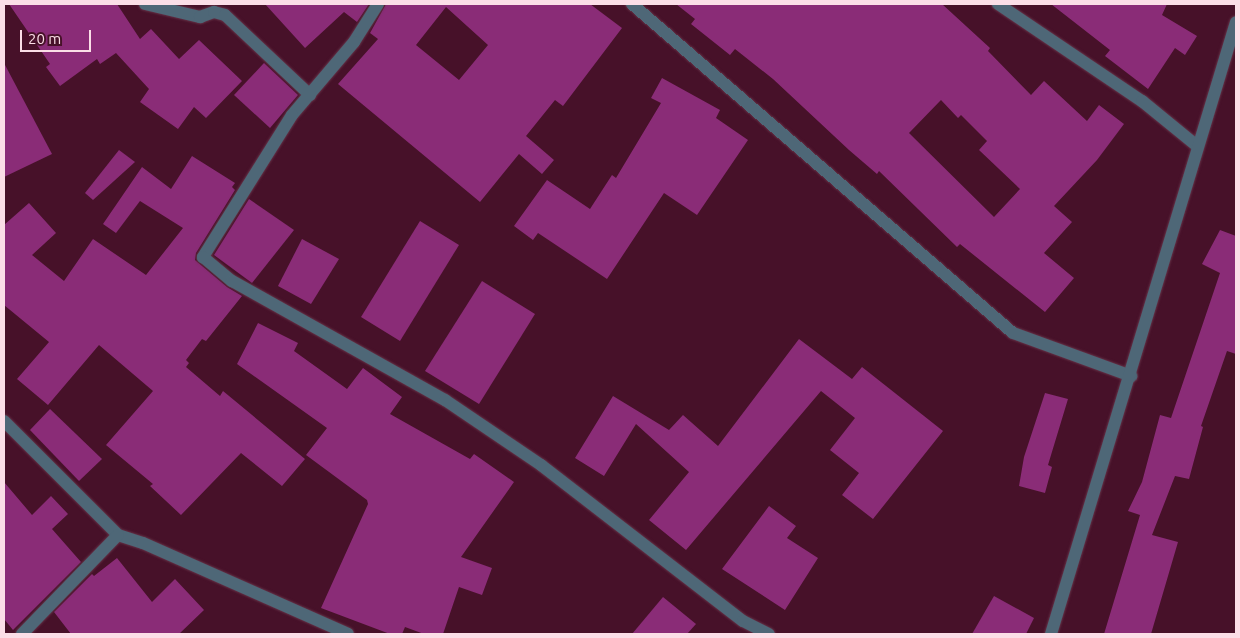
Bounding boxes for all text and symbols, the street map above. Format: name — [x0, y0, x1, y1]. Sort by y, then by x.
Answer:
scale bar — [22, 20, 94, 52]
text: 20 m — [28, 30, 61, 47]

